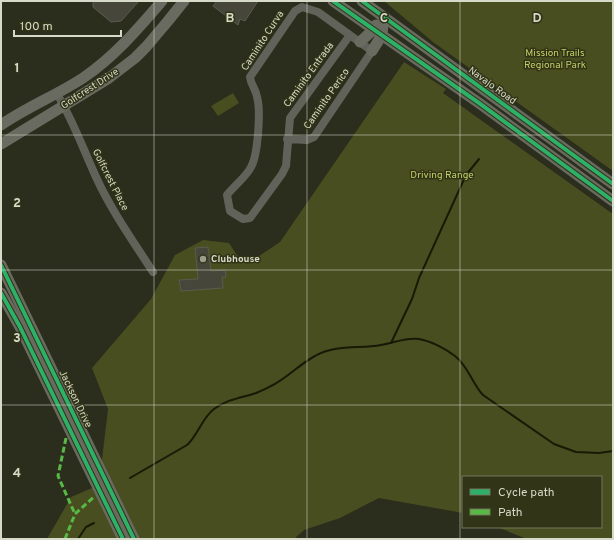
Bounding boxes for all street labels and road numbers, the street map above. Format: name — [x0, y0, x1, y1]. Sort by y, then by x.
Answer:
street label: Caminito Curva — [239, 9, 287, 73]
street label: Caminito Entrada — [281, 40, 337, 110]
street label: Navajo Road — [465, 64, 519, 108]
street label: Golfcrest Drive — [59, 65, 121, 113]
street label: Caminito Perico — [301, 66, 353, 132]
street label: Golfcrest Place — [89, 147, 131, 213]
street label: Jackson Drive — [55, 368, 95, 430]

